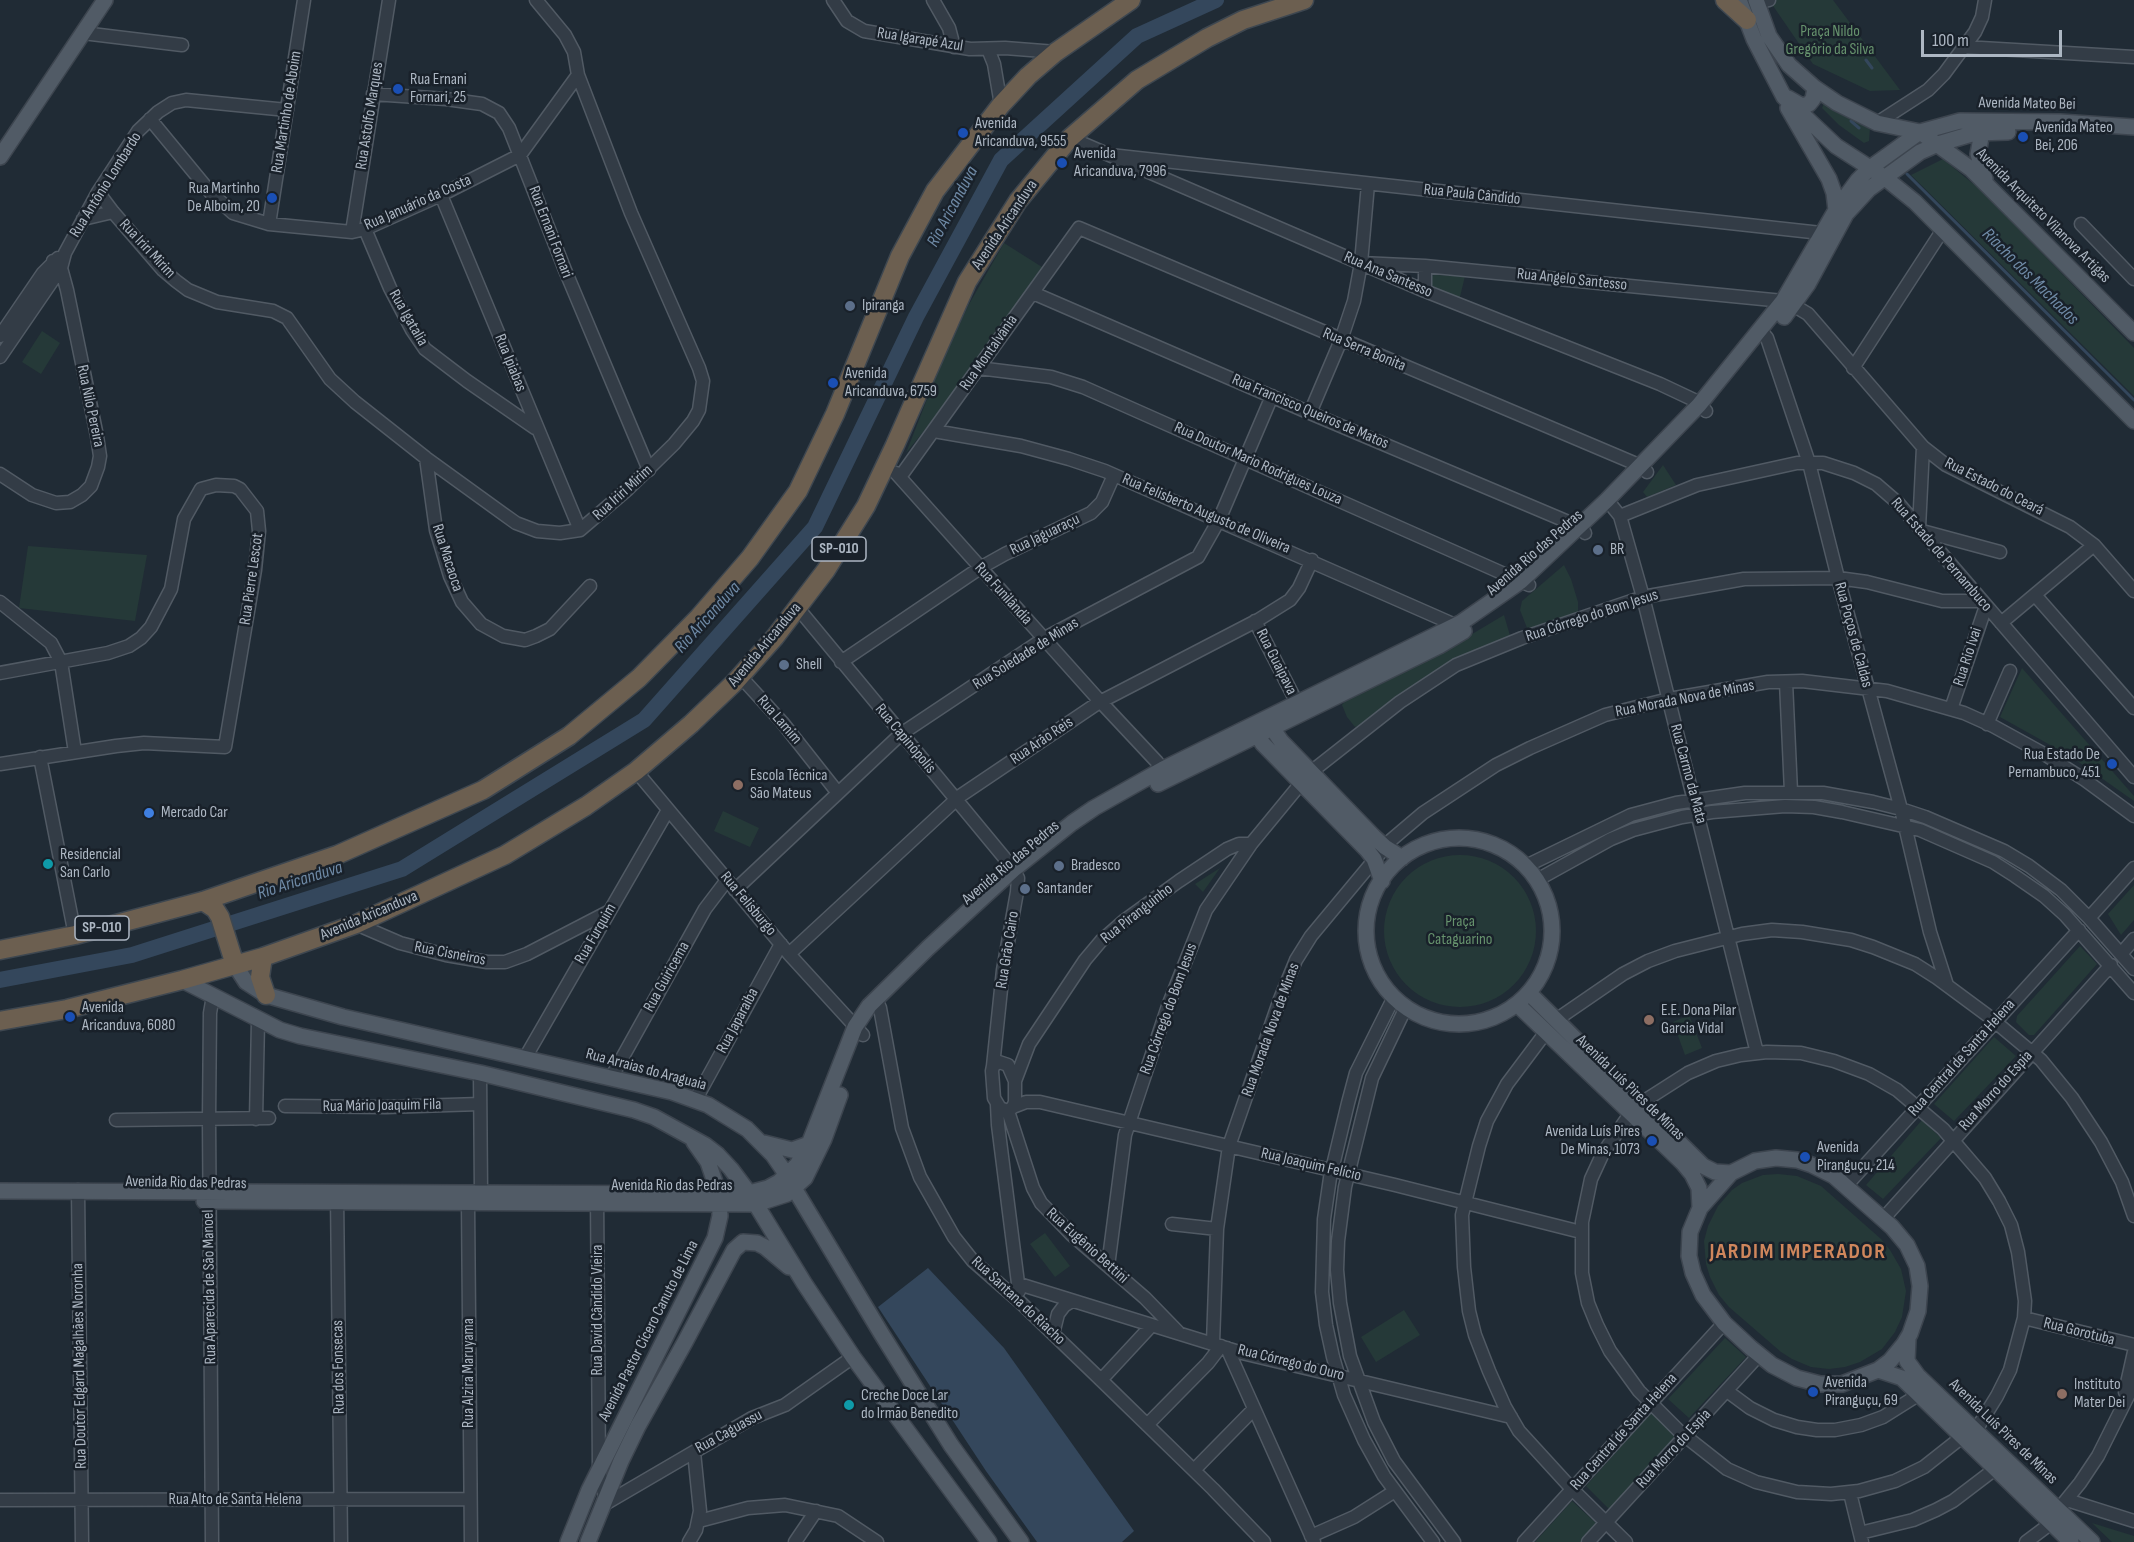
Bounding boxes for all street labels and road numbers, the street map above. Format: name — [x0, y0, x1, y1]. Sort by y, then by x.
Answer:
street label: Rua Igarapé Azul — [876, 24, 964, 56]
street label: Rua Martinho de Aboim — [268, 50, 306, 174]
street label: Rua Astolfo Marques — [352, 61, 388, 171]
street label: Avenida Mateo Bei — [1978, 94, 2076, 114]
street label: Rua Antônio Lombardo — [66, 129, 146, 241]
street label: Avenida Arquiteto Vilanova Artigas — [1972, 145, 2114, 287]
street label: Rua Januário da Costa — [362, 171, 474, 235]
street label: Avenida Aricanduva — [968, 177, 1042, 273]
street label: Rua Paula Cândido — [1423, 180, 1521, 210]
street label: Rua Ernani Fornari — [524, 183, 576, 281]
street label: Rua Iriri Mirim — [115, 215, 179, 283]
street label: Rua Ana Santesso — [1341, 248, 1435, 302]
street label: Rua Angelo Santesso — [1516, 265, 1628, 295]
street label: Rua Igatalia — [384, 286, 432, 350]
street label: Rua Montalvânia — [956, 311, 1022, 395]
street label: Rua Serra Bonita — [1320, 324, 1408, 376]
street label: Rua Ipiabas — [490, 331, 530, 395]
street label: Rua Nilo Pereira — [72, 363, 108, 449]
street label: Rua Francisco Queiros de Matos — [1229, 370, 1391, 454]
street label: Rua Doutor Mario Rodrigues Louza — [1171, 418, 1345, 510]
street label: Rua Estado do Ceará — [1941, 454, 2047, 520]
street label: Rua Iriri Mirim — [589, 461, 657, 525]
street label: Rua Felisberto Augusto de Oliveira — [1119, 470, 1293, 558]
street label: Rua Estado de Pernambuco — [1886, 494, 1996, 616]
street label: Avenida Rio das Pedras — [1483, 506, 1587, 600]
street label: Rua Jaguaraçu — [1007, 510, 1083, 560]
street label: Rua Macaoca — [427, 522, 467, 594]
street label: Rua Pierre Lescot — [236, 532, 268, 626]
road number: SP-010 — [812, 537, 866, 561]
street label: Rua Funilândia — [970, 559, 1036, 629]
street label: Rua Poços de Caldas — [1830, 580, 1876, 690]
street label: Rua Córrego do Bom Jesus — [1523, 586, 1661, 646]
street label: Avenida Aricanduva — [724, 599, 806, 691]
street label: Rua Soledade de Minas — [970, 614, 1082, 694]
street label: Rua Rio Ivai — [1949, 625, 1987, 689]
street label: Rua Guaipava — [1251, 626, 1301, 698]
street label: Rua Morada Nova de Minas — [1614, 676, 1756, 722]
street label: Rua Lamim — [753, 692, 805, 748]
street label: Rua Capinópolis — [870, 700, 940, 778]
street label: Rua Arão Reis — [1007, 713, 1077, 769]
street label: Rua Carmo da Mata — [1665, 722, 1711, 826]
street label: Avenida Rio das Pedras — [958, 817, 1064, 909]
street label: Rua Felisburgo — [716, 868, 780, 940]
street label: Rua Piranguinho — [1097, 880, 1177, 948]
street label: Avenida Aricanduva — [318, 887, 420, 945]
street label: Rua Furquim — [571, 900, 621, 968]
street label: Rua Grão Cairo — [992, 910, 1024, 990]
road number: SP-010 — [75, 916, 129, 940]
street label: Rua Cisneiros — [413, 938, 487, 970]
street label: Rua Guiricema — [640, 939, 694, 1015]
street label: Rua Córrego do Bom Jesus — [1136, 941, 1202, 1077]
street label: Rua Morada Nova de Minas — [1238, 960, 1304, 1100]
street label: Rua Japaraiba — [713, 985, 763, 1057]
street label: Rua Central de Santa Helena — [1904, 996, 2020, 1120]
street label: Avenida Luís Pires de Minas — [1572, 1031, 1688, 1145]
street label: Rua Arraias do Araguaia — [583, 1045, 709, 1095]
street label: Rua Morro do Espia — [1955, 1047, 2037, 1135]
street label: Rua Mário Joaquim Fila — [322, 1095, 442, 1117]
street label: Rua Joaquim Felício — [1259, 1144, 1363, 1186]
street label: Avenida Rio das Pedras — [125, 1172, 247, 1194]
street label: Avenida Rio das Pedras — [611, 1176, 733, 1196]
street label: Rua Eugênio Bettini — [1042, 1204, 1132, 1288]
street label: Rua Aparecida de São Manoel — [199, 1210, 221, 1364]
street label: Avenida Pastor Cícero Canuto de Lima — [595, 1237, 703, 1425]
street label: Rua David Cândido Vieira — [588, 1244, 608, 1376]
street label: Rua Santana do Riacho — [967, 1253, 1069, 1349]
street label: Rua Doutor Edgard Magalhães Noronha — [69, 1263, 91, 1469]
street label: Rua Gorotuba — [2041, 1314, 2117, 1350]
street label: Rua Alzira Maruyama — [459, 1318, 479, 1428]
street label: Rua dos Fonsecas — [329, 1320, 349, 1414]
street label: Rua Córrego do Ouro — [1236, 1340, 1346, 1386]
street label: Rua Central de Santa Helena — [1566, 1370, 1682, 1494]
street label: Avenida Luís Pires de Minas — [1945, 1375, 2061, 1489]
street label: Rua Caguassu — [692, 1406, 766, 1458]
street label: Rua Morro do Espia — [1633, 1406, 1715, 1492]
street label: Rua Alto de Santa Helena — [169, 1490, 301, 1510]

